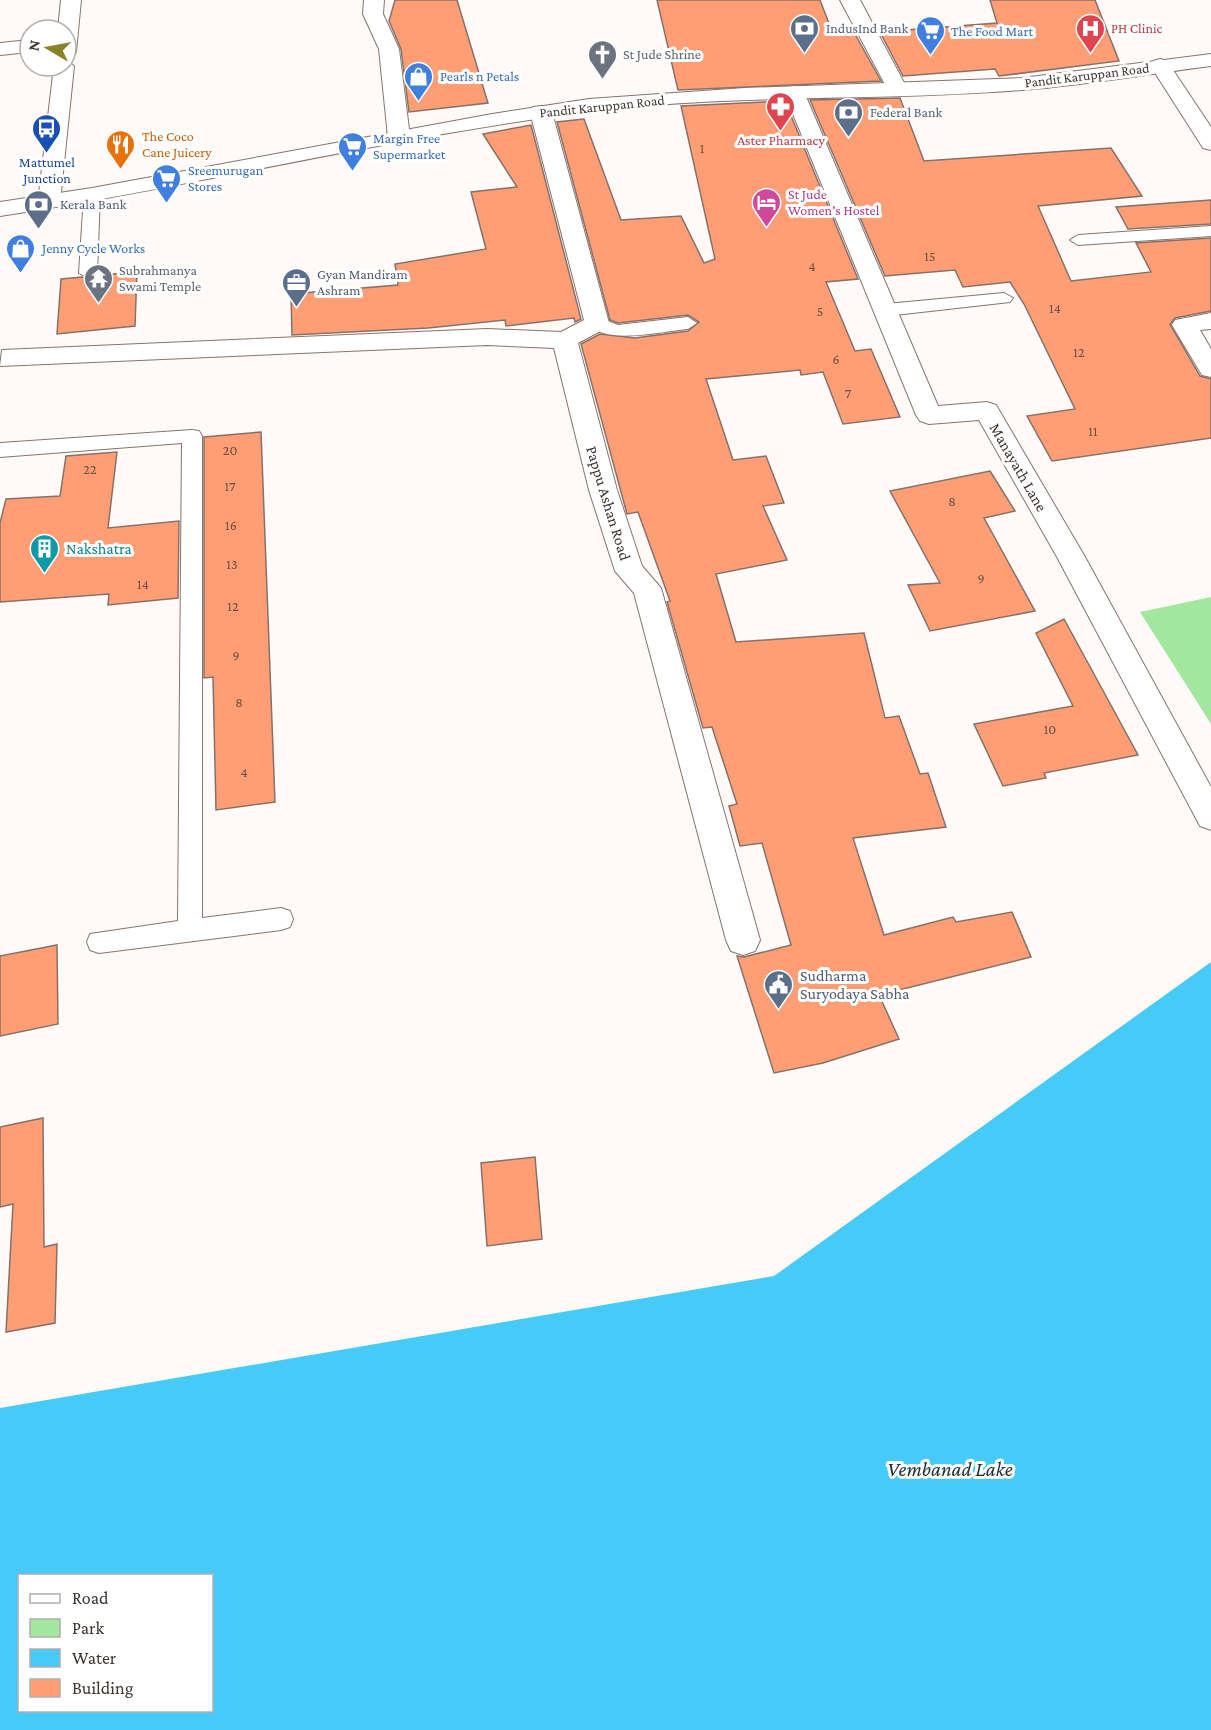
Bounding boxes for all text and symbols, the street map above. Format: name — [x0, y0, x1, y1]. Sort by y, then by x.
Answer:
bank icon: IndusInd Bank — [789, 12, 821, 54]
hospital icon: PH Clinic — [1074, 12, 1106, 54]
supermarket icon: The Food Mart — [914, 15, 946, 57]
north arrow — [18, 18, 78, 78]
place label: IndusInd Bank — [826, 20, 908, 36]
place label: PH Clinic — [1111, 20, 1163, 36]
place label: The Food Mart — [951, 23, 1033, 39]
church icon: St Jude Shrine — [586, 38, 618, 80]
text: N — [24, 39, 43, 52]
place label: St Jude Shrine — [623, 46, 701, 62]
street label: Pandit Karuppan Road — [1024, 59, 1151, 91]
shop icon: Pearls n Petals — [403, 60, 435, 102]
place label: Pearls n Petals — [440, 68, 519, 84]
pharmacy icon: Aster Pharmacy — [765, 90, 797, 132]
street label: Pandit Karuppan Road — [539, 91, 666, 121]
bank icon: Federal Bank — [833, 96, 865, 138]
place label: Federal Bank — [870, 104, 942, 120]
bus stop icon: Mattumel Junction — [31, 112, 63, 154]
restaurant icon: The Coco Cane Juicery — [105, 128, 137, 170]
place label: The Coco Cane Juicery — [142, 128, 212, 160]
supermarket icon: Margin Free Supermarket — [336, 130, 368, 172]
place label: Margin Free Supermarket — [373, 130, 446, 162]
place label: Aster Pharmacy — [737, 132, 825, 148]
house number: 1 — [700, 140, 705, 156]
place label: Mattumel Junction — [19, 154, 75, 186]
supermarket icon: Sreemurugan Stores — [151, 162, 183, 204]
place label: Sreemurugan Stores — [188, 162, 264, 194]
hotel icon: St Jude Women's Hostel — [751, 186, 783, 228]
place label: St Jude Women's Hostel — [788, 186, 880, 218]
bank icon: Kerala Bank — [23, 188, 55, 230]
place label: Kerala Bank — [60, 196, 127, 212]
shop icon: Jenny Cycle Works — [5, 232, 37, 274]
place label: Jenny Cycle Works — [40, 240, 145, 256]
house number: 15 — [924, 248, 936, 264]
house number: 4 — [808, 258, 816, 274]
temple icon: Subrahmanya Swami Temple — [82, 262, 114, 304]
place label: Subrahmanya Swami Temple — [119, 262, 201, 294]
office icon: Gyan Mandiram Ashram — [280, 266, 312, 308]
place label: Gyan Mandiram Ashram — [317, 266, 408, 298]
house number: 14 — [1049, 300, 1061, 316]
house number: 5 — [817, 303, 823, 319]
house number: 12 — [1073, 344, 1085, 360]
house number: 6 — [832, 351, 840, 367]
house number: 7 — [845, 385, 852, 401]
street label: Manayath Lane — [986, 420, 1051, 515]
house number: 11 — [1088, 423, 1098, 439]
house number: 20 — [223, 442, 237, 458]
street label: Pappu Ashan Road — [582, 444, 634, 563]
house number: 22 — [83, 461, 97, 477]
house number: 17 — [224, 478, 236, 494]
house number: 8 — [948, 493, 956, 509]
house number: 16 — [225, 517, 237, 533]
building icon: Nakshatra — [29, 532, 61, 574]
place label: Nakshatra — [66, 540, 132, 557]
house number: 13 — [226, 556, 238, 572]
house number: 9 — [977, 570, 985, 586]
house number: 14 — [137, 576, 149, 592]
house number: 12 — [227, 598, 239, 614]
house number: 9 — [232, 647, 240, 663]
house number: 8 — [235, 694, 243, 710]
house number: 10 — [1044, 721, 1056, 737]
house number: 4 — [240, 764, 248, 780]
place label: Sudharma Suryodaya Sabha — [800, 967, 910, 1003]
public building icon: Sudharma Suryodaya Sabha — [763, 968, 795, 1010]
water label: Vembanad Lake — [887, 1457, 1013, 1481]
legend — [18, 1574, 213, 1712]
text: Road — [72, 1588, 109, 1608]
text: Park — [72, 1618, 104, 1638]
text: Water — [72, 1648, 117, 1668]
text: Building — [72, 1678, 134, 1698]

